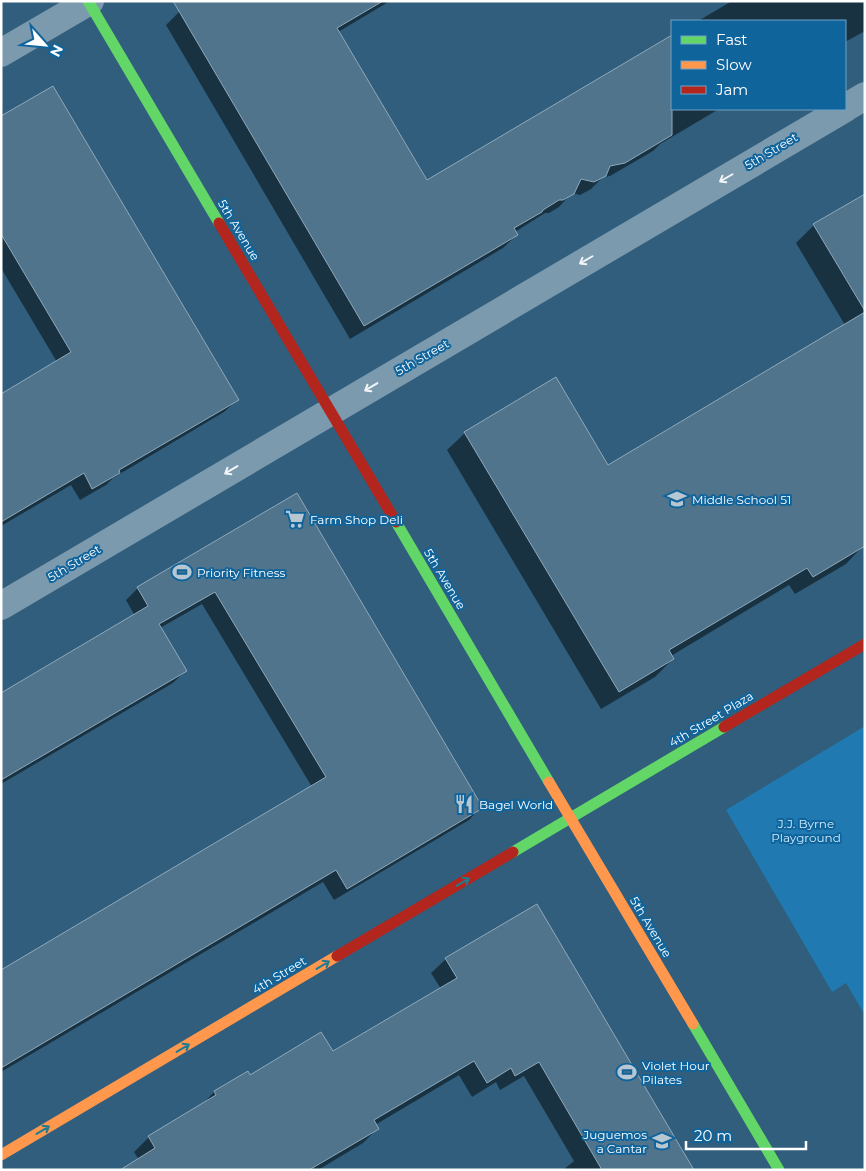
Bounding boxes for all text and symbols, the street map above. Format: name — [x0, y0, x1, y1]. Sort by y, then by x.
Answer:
north arrow — [20, 20, 70, 70]
legend — [671, 20, 846, 110]
text: Fast — [716, 30, 747, 49]
text: N — [46, 42, 67, 60]
text: Slow — [716, 55, 752, 74]
text: Jam — [715, 80, 748, 99]
street label: 5th Street — [742, 129, 800, 173]
one-way arrow — [719, 173, 734, 183]
street label: 5th Avenue — [215, 197, 263, 263]
one-way arrow — [580, 256, 594, 266]
street label: 5th Street — [393, 336, 451, 378]
one-way arrow — [364, 383, 378, 393]
one-way arrow — [223, 465, 238, 475]
school or university icon: Middle School 51 — [666, 488, 688, 510]
place label: Middle School 51 — [692, 492, 791, 507]
supermarket icon: Farm Shop Deli — [284, 508, 306, 530]
place label: Farm Shop Deli — [310, 512, 403, 527]
street label: 5th Street — [45, 541, 103, 585]
street label: 5th Avenue — [421, 546, 469, 612]
sports icon: Priority Fitness — [171, 561, 193, 583]
place label: Priority Fitness — [197, 565, 286, 580]
street label: 4th Street Plaza — [666, 688, 756, 750]
restaurant icon: Bagel World — [453, 793, 475, 815]
place label: Bagel World — [479, 797, 553, 812]
park label: J.J. Byrne Playground — [771, 816, 841, 845]
one-way arrow — [455, 877, 470, 887]
street label: 5th Avenue — [627, 894, 675, 960]
street label: 4th Street — [249, 953, 309, 997]
one-way arrow — [315, 959, 329, 969]
one-way arrow — [175, 1042, 190, 1052]
place label: Violet Hour Pilates — [642, 1058, 710, 1087]
sports icon: Violet Hour Pilates — [616, 1061, 638, 1083]
scale bar — [686, 1118, 806, 1150]
one-way arrow — [36, 1125, 50, 1135]
text: 20 m — [694, 1126, 732, 1145]
place label: Juguemos a Cantar — [582, 1127, 647, 1156]
school or university icon: Juguemos a Cantar — [651, 1130, 673, 1152]

